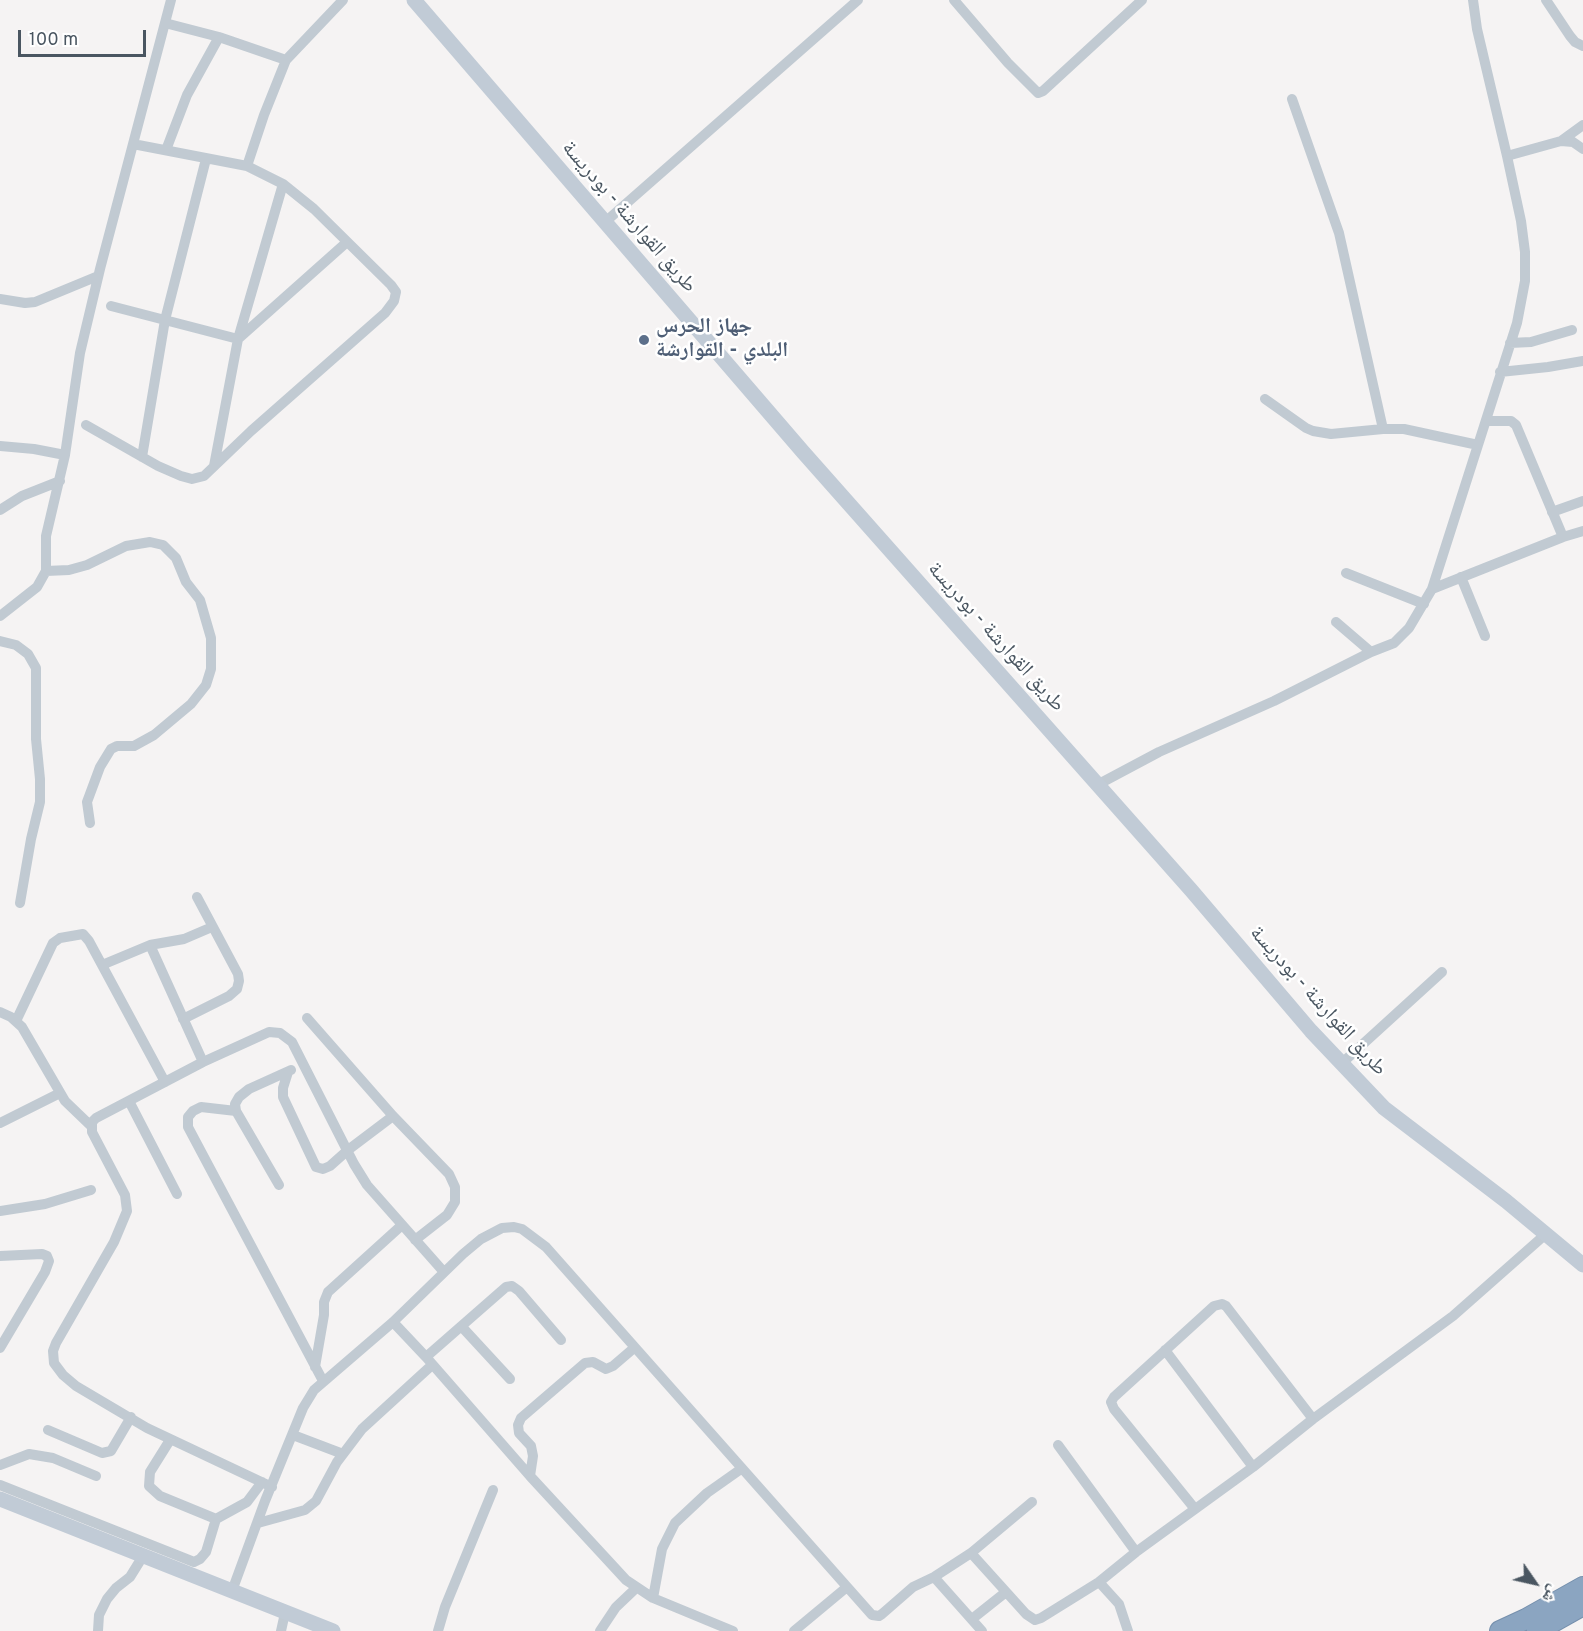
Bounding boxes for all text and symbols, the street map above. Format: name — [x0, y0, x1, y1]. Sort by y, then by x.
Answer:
scale bar — [21, 18, 148, 56]
text: 100 m — [29, 29, 78, 52]
street label: طريق القوارشة - بودريسة — [555, 137, 701, 299]
place label: جهاز الحرس البلدي - القوارشة — [656, 315, 788, 365]
marker: جهاز الحرس البلدي - القوارشة — [637, 333, 651, 347]
street label: طريق القوارشة - بودريسة — [921, 558, 1069, 718]
street label: طريق القوارشة - بودريسة — [1243, 922, 1391, 1082]
north arrow — [1505, 1553, 1565, 1613]
text: ش — [1537, 1580, 1563, 1606]

